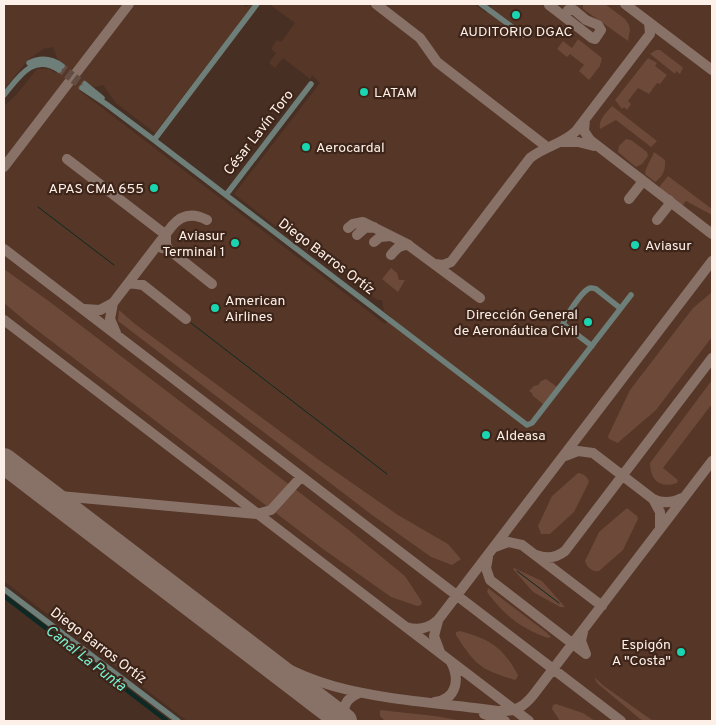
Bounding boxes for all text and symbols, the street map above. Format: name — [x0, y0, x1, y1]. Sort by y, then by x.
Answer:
marker: AUDITORIO DGAC — [510, 9, 522, 21]
place label: AUDITORIO DGAC — [459, 24, 573, 41]
place label: LATAM — [374, 85, 417, 102]
marker: LATAM — [358, 86, 370, 98]
street label: César Lavín Toro — [221, 87, 298, 179]
place label: Aerocardal — [316, 140, 385, 157]
marker: Aerocardal — [300, 141, 312, 153]
place label: APAS CMA 655 — [49, 181, 144, 198]
marker: APAS CMA 655 — [148, 182, 160, 194]
street label: Diego Barros Ortíz — [274, 215, 378, 299]
place label: Aviasur Terminal 1 — [162, 228, 226, 261]
marker: Aviasur Terminal 1 — [229, 237, 241, 249]
place label: Aviasur — [645, 238, 692, 255]
marker: Aviasur — [629, 239, 641, 251]
place label: American Airlines — [225, 293, 285, 326]
marker: American Airlines — [209, 302, 221, 314]
place label: Dirección General de Aeronáutica Civil — [454, 307, 578, 340]
marker: Dirección General de Aeronáutica Civil — [582, 316, 594, 328]
place label: Aldeasa — [496, 428, 546, 445]
marker: Aldeasa — [480, 429, 492, 441]
street label: Diego Barros Ortíz — [46, 604, 150, 688]
water label: Canal La Punta — [41, 622, 129, 697]
place label: Espigón A "Costa" — [612, 637, 671, 670]
marker: Espigón A "Costa" — [675, 646, 687, 658]

